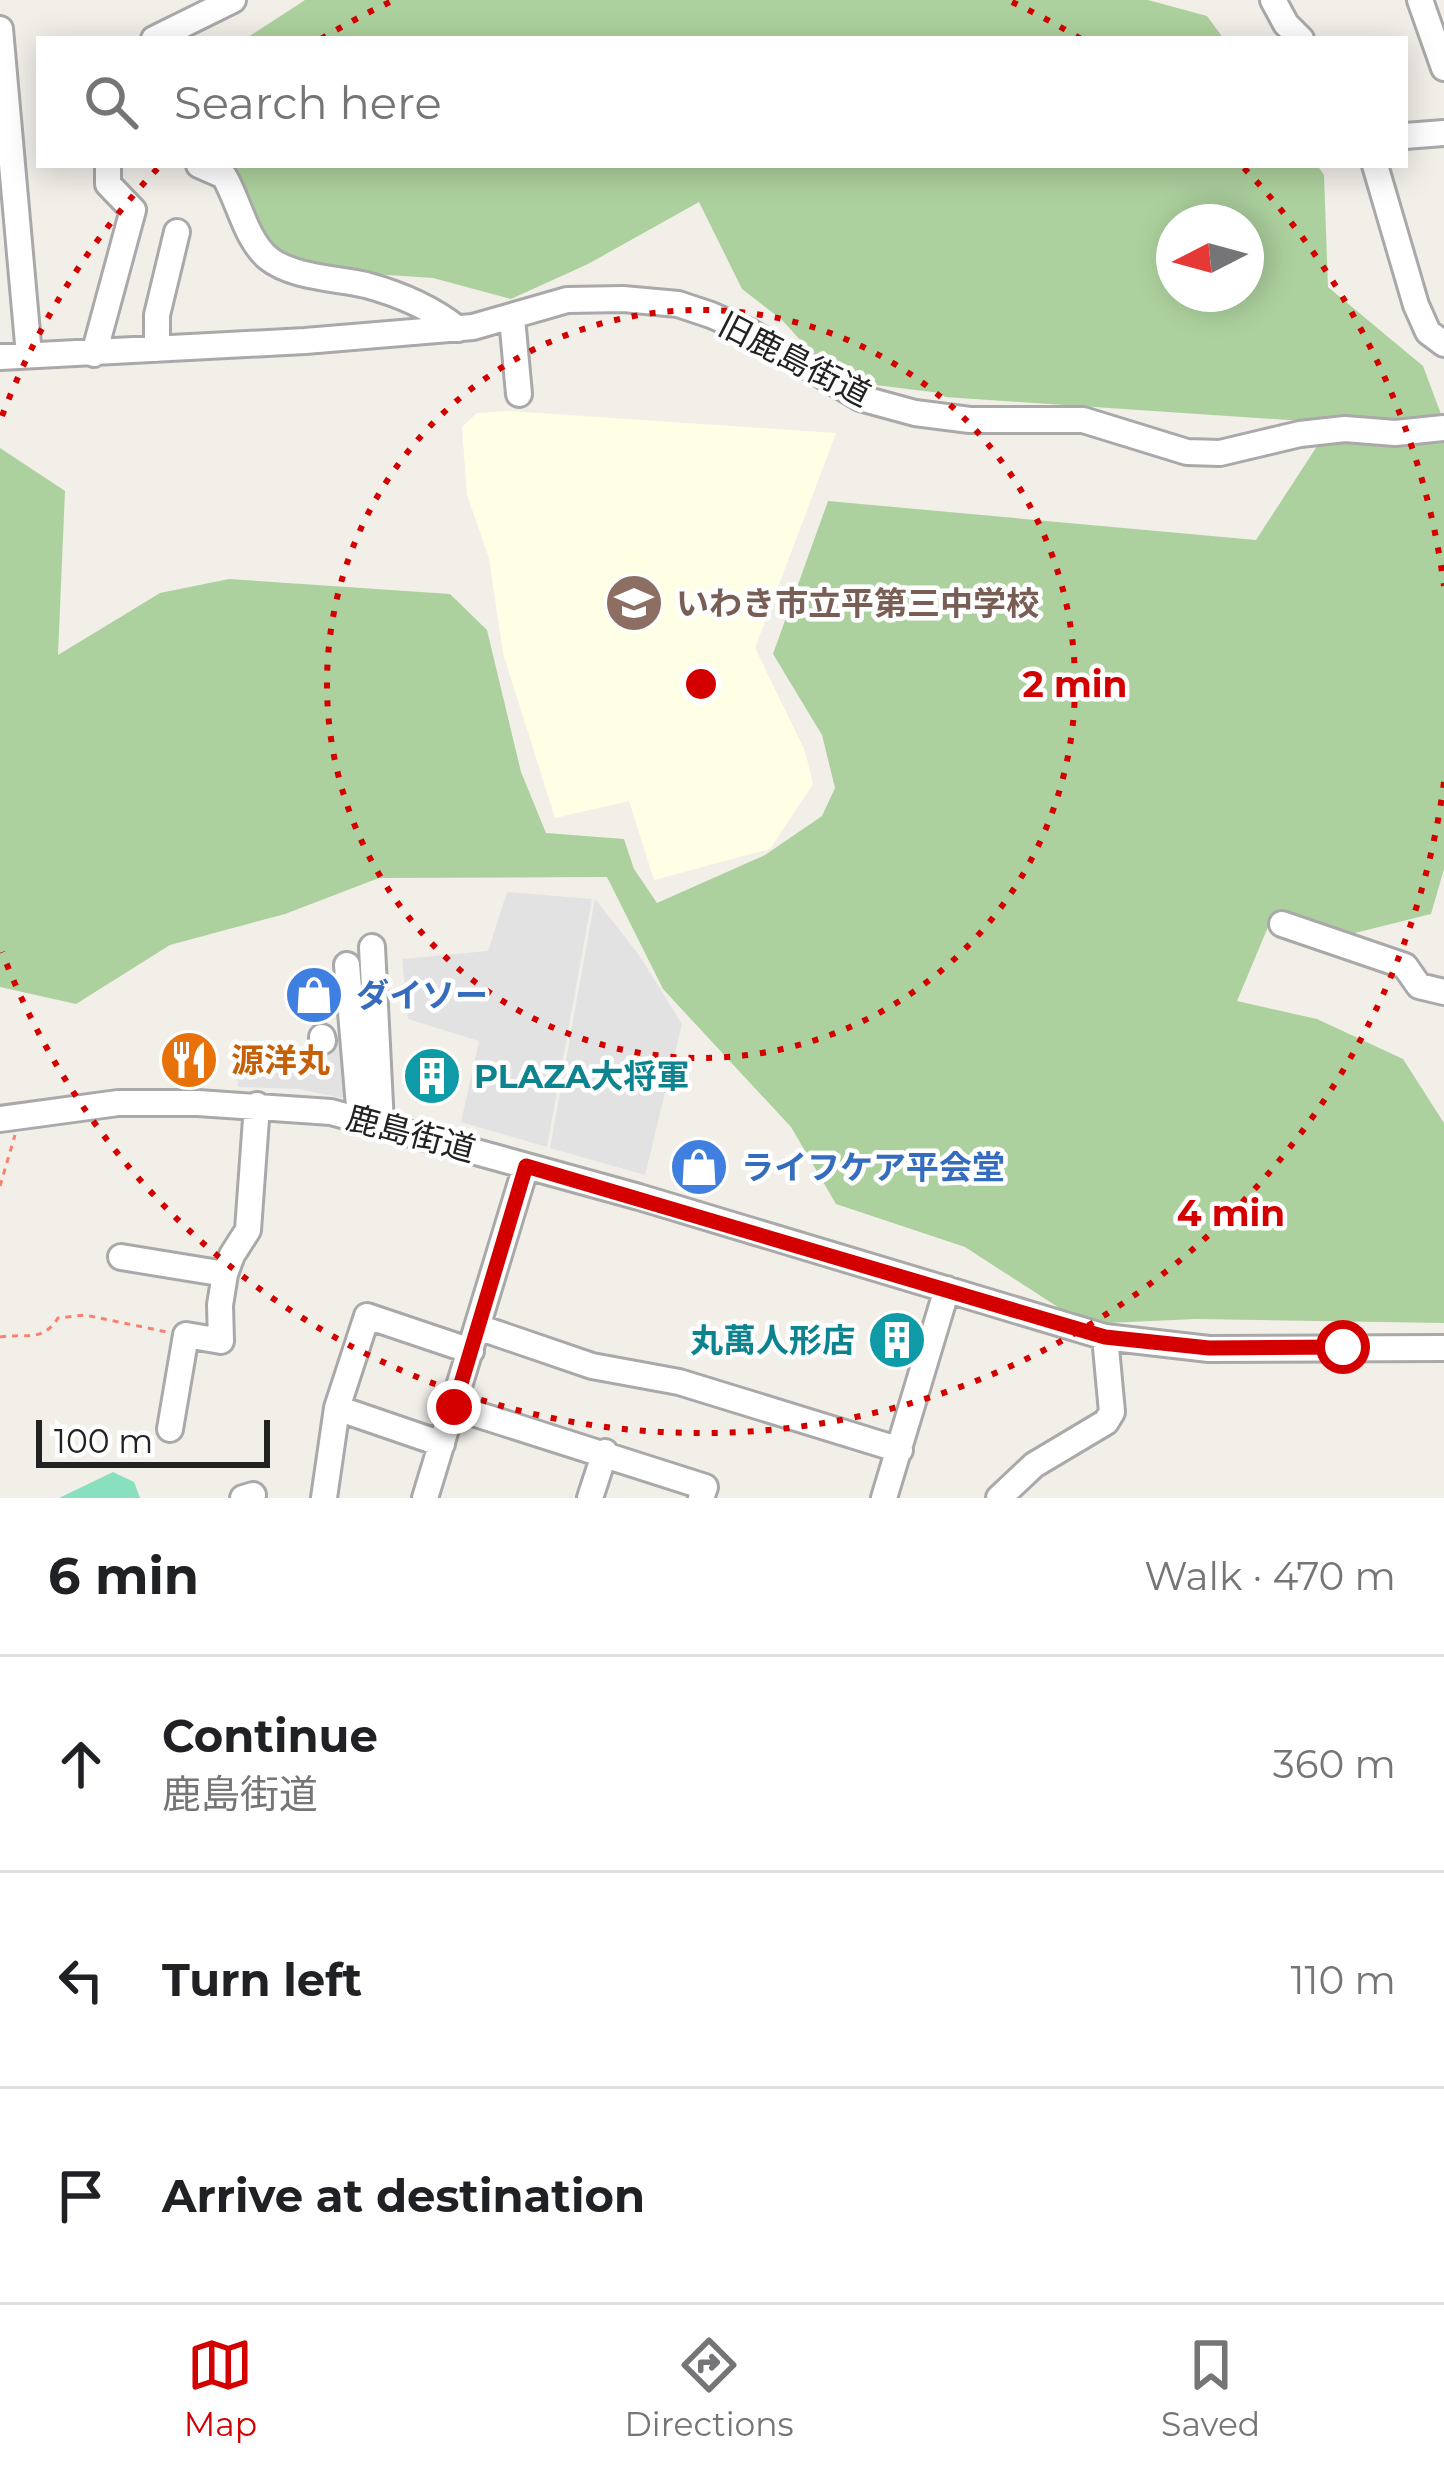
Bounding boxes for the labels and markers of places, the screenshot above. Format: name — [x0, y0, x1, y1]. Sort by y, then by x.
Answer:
school or university icon: いわき市立平第三中学校 — [603, 572, 665, 634]
place label: いわき市立平第三中学校 — [676, 583, 1039, 623]
centre of rings — [680, 663, 722, 705]
shop icon: ダイソー — [283, 964, 345, 1026]
place label: ダイソー — [356, 975, 488, 1015]
restaurant icon: 源洋丸 — [158, 1029, 220, 1091]
place label: 源洋丸 — [231, 1040, 330, 1080]
building icon: PLAZA大将軍 — [401, 1045, 463, 1107]
place label: PLAZA大将軍 — [474, 1056, 690, 1096]
shop icon: ライフケア平会堂 — [668, 1136, 730, 1198]
place label: ライフケア平会堂 — [741, 1147, 1005, 1187]
building icon: 丸萬人形店 — [866, 1309, 928, 1371]
place label: 丸萬人形店 — [690, 1320, 855, 1360]

